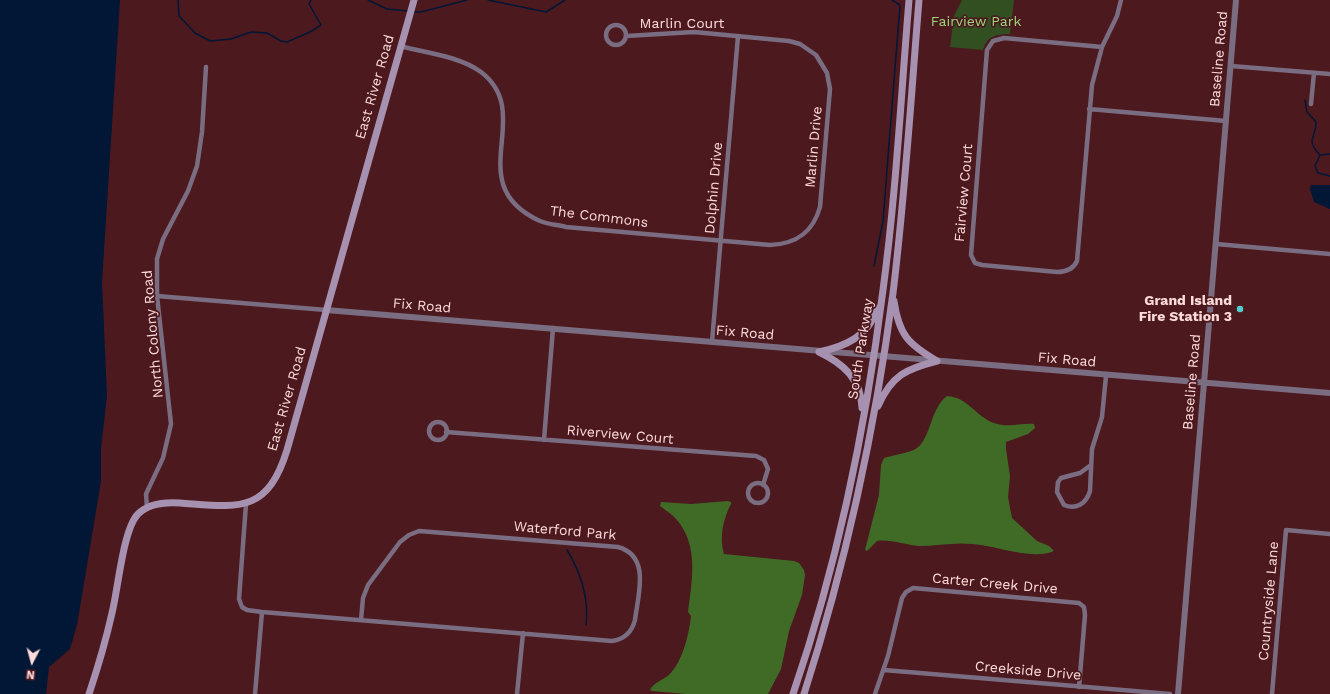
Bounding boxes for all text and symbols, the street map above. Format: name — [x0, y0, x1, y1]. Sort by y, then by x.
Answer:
street label: Baseline Road — [1206, 10, 1232, 108]
park label: Fairview Park — [931, 14, 1021, 30]
street label: Marlin Court — [640, 16, 724, 32]
street label: East River Road — [352, 33, 398, 141]
street label: Marlin Drive — [802, 106, 826, 188]
street label: Dolphin Drive — [702, 141, 726, 235]
street label: Fairview Court — [951, 143, 977, 243]
street label: The Commons — [549, 203, 649, 231]
street label: North Colony Road — [139, 269, 167, 399]
place label: Grand Island Fire Station 3 — [1139, 293, 1232, 326]
street label: Fix Road — [392, 295, 452, 317]
street label: South Parkway — [845, 297, 877, 401]
marker: Grand Island Fire Station 3 — [1235, 304, 1245, 314]
street label: Fix Road — [715, 322, 775, 344]
street label: Baseline Road — [1179, 333, 1205, 431]
street label: East River Road — [264, 345, 310, 453]
street label: Fix Road — [1037, 349, 1097, 371]
street label: Riverview Court — [566, 422, 674, 448]
street label: Waterford Park — [513, 518, 617, 544]
street label: Countryside Lane — [1255, 541, 1283, 661]
street label: Carter Creek Drive — [931, 570, 1059, 598]
north arrow — [12, 642, 52, 682]
street label: Creekside Drive — [974, 658, 1082, 684]
text: N — [26, 668, 35, 681]

